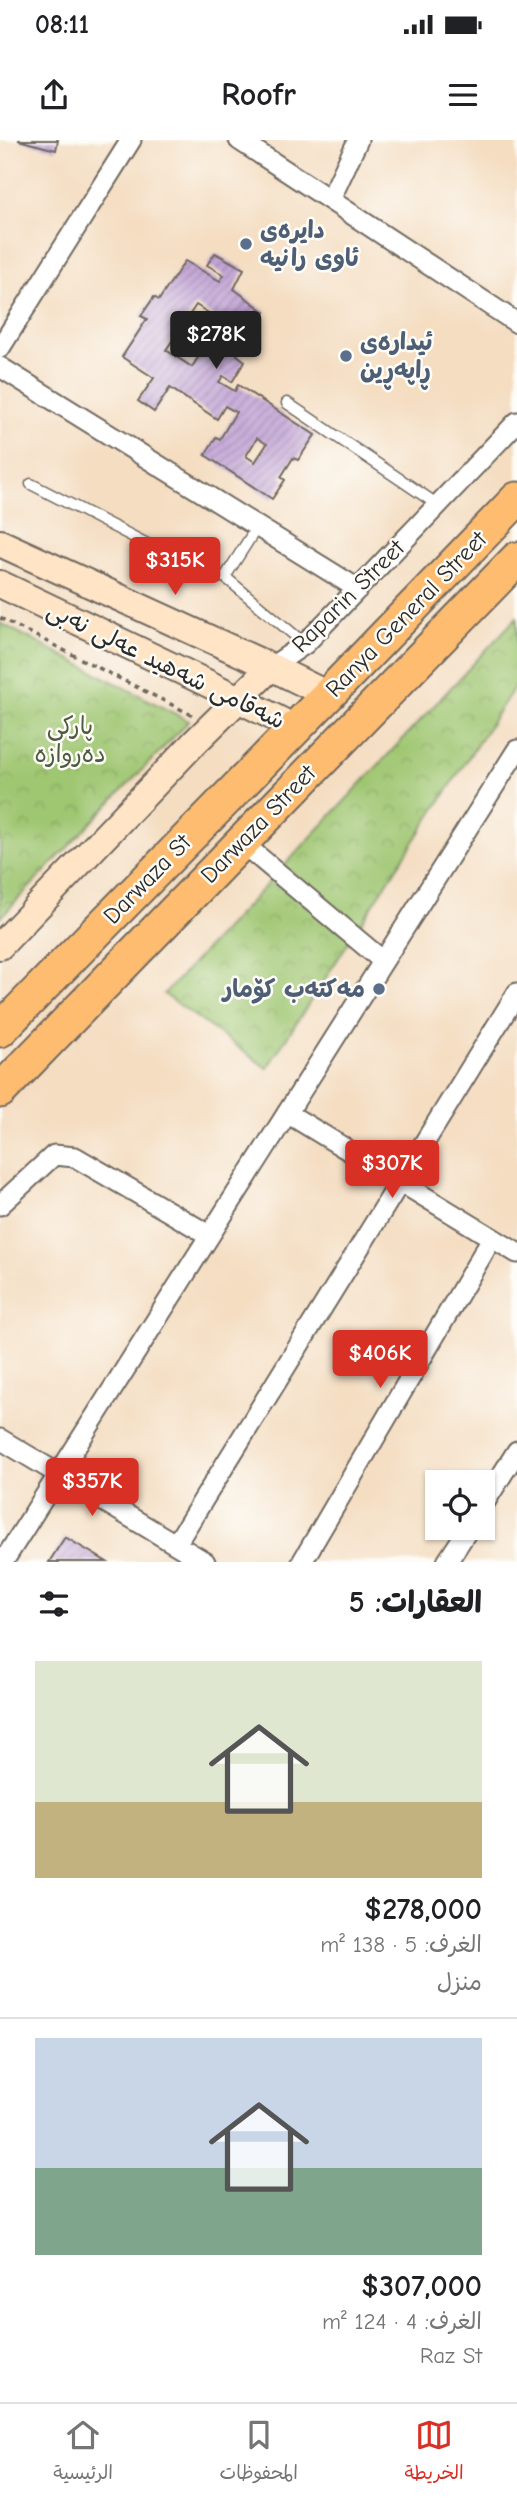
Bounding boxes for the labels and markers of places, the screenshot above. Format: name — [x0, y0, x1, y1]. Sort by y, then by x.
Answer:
place label: دایرەی ئاوی رانیە — [260, 216, 359, 272]
marker: دایرەی ئاوی رانیە — [238, 236, 254, 252]
pin: $278K — [167, 312, 265, 371]
place label: ئیدارەی ڕاپەڕین — [360, 328, 433, 390]
marker: ئیدارەی ڕاپەڕین — [338, 348, 354, 364]
pin: $315K — [126, 538, 224, 597]
place label: مەکتەب کۆمار — [221, 975, 365, 1004]
marker: مەکتەب کۆمار — [371, 981, 387, 997]
pin: $307K — [343, 1140, 441, 1200]
pin: $406K — [331, 1330, 429, 1390]
pin: $357K — [43, 1458, 141, 1518]

